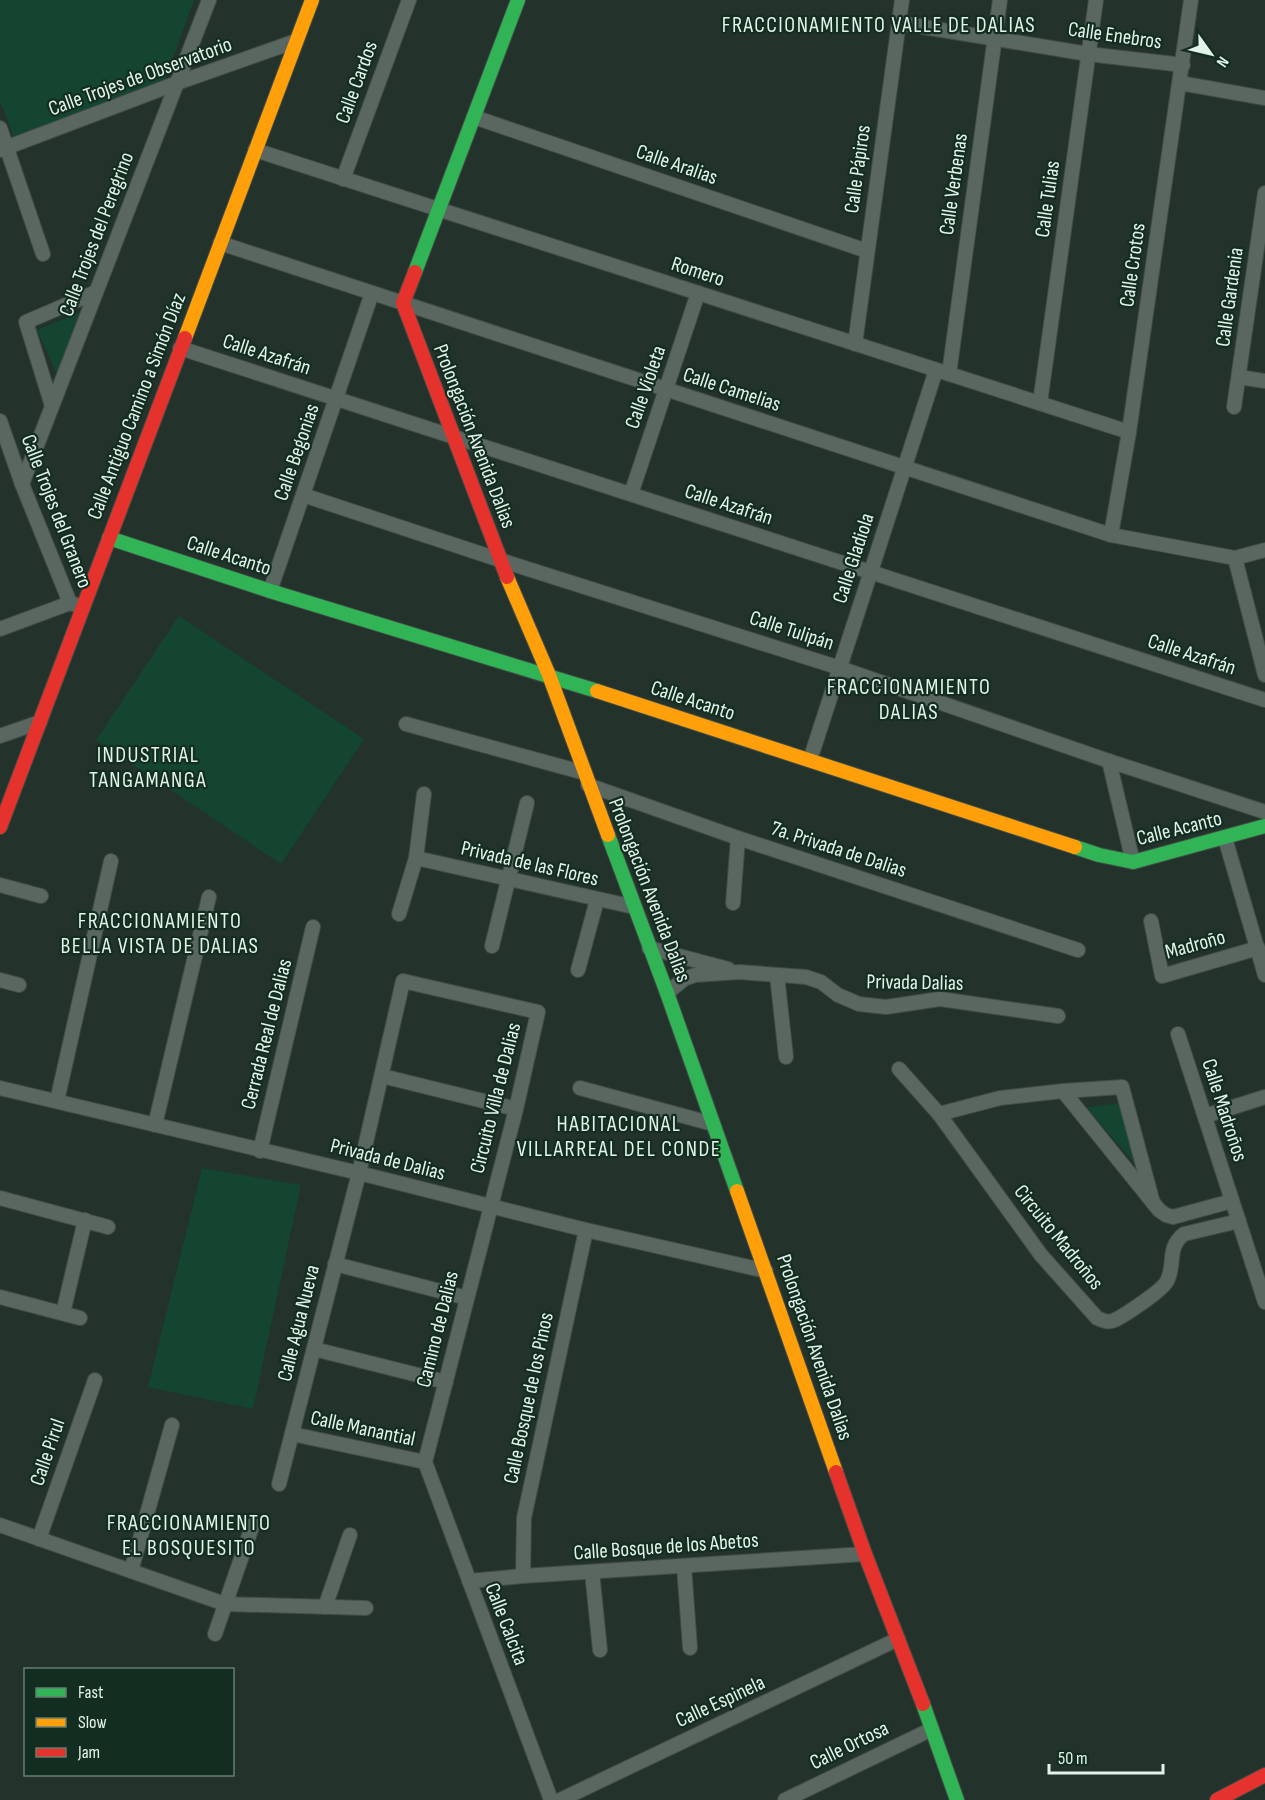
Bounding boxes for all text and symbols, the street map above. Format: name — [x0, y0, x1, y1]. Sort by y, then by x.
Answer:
district label: FRACCIONAMIENTO VALLE DE DALIAS — [722, 12, 1036, 39]
street label: Calle Enebros — [1067, 17, 1163, 54]
north arrow — [1181, 24, 1241, 84]
street label: Calle Trojes de Observatorio — [45, 32, 235, 121]
street label: Calle Cardos — [330, 37, 383, 127]
text: N — [1212, 53, 1232, 70]
street label: Calle Pápiros — [839, 123, 876, 215]
street label: Calle Verbenas — [934, 132, 973, 237]
street label: Calle Aralias — [633, 139, 721, 190]
street label: Calle Trojes del Peregrino — [54, 149, 139, 320]
street label: Calle Tulias — [1030, 159, 1065, 239]
street label: Calle Crotos — [1114, 221, 1151, 309]
street label: Calle Gardenia — [1210, 246, 1249, 348]
street label: Romero — [668, 251, 728, 292]
street label: Calle Antiguo Camino a Simón Díaz — [82, 289, 191, 523]
street label: Calle Azafrán — [220, 329, 314, 380]
street label: Prolongación Avenida Dalias — [428, 341, 521, 532]
street label: Calle Violeta — [620, 342, 671, 432]
street label: Calle Camelias — [680, 362, 784, 417]
street label: Calle Begonias — [268, 400, 325, 504]
street label: Calle Trojes del Granero — [16, 431, 97, 592]
street label: Calle Azafrán — [682, 479, 776, 530]
street label: Calle Gladiola — [827, 510, 880, 606]
street label: Calle Acanto — [184, 530, 274, 581]
street label: Calle Tulipán — [746, 605, 837, 656]
street label: Calle Azafrán — [1145, 629, 1239, 680]
district label: FRACCIONAMIENTO DALIAS — [827, 674, 991, 726]
street label: Calle Acanto — [648, 675, 738, 726]
district label: INDUSTRIAL TANGAMANGA — [89, 742, 207, 794]
street label: Prolongación Avenida Dalias — [603, 795, 696, 986]
street label: Calle Acanto — [1134, 806, 1224, 851]
street label: 7a. Privada de Dalias — [768, 816, 910, 883]
street label: Privada de las Flores — [459, 835, 601, 891]
district label: FRACCIONAMIENTO BELLA VISTA DE DALIAS — [60, 908, 260, 960]
street label: Madroño — [1162, 924, 1228, 965]
street label: Cerrada Real de Dalias — [236, 956, 297, 1112]
street label: Privada Dalias — [866, 969, 964, 996]
street label: Circuito Villa de Dalias — [465, 1020, 526, 1176]
street label: Calle Madroños — [1196, 1056, 1253, 1165]
district label: HABITACIONAL VILLARREAL DEL CONDE — [517, 1111, 721, 1163]
street label: Privada de Dalias — [328, 1133, 448, 1186]
street label: Circuito Madroños — [1009, 1180, 1109, 1295]
street label: Prolongación Avenida Dalias — [771, 1251, 858, 1443]
street label: Calle Agua Nueva — [272, 1262, 325, 1384]
street label: Camino de Dalias — [411, 1268, 464, 1390]
street label: Calle Bosque de los Pinos — [498, 1310, 559, 1486]
street label: Calle Manantial — [308, 1405, 418, 1452]
street label: Calle Pirul — [24, 1415, 71, 1489]
district label: FRACCIONAMIENTO EL BOSQUESITO — [107, 1510, 271, 1562]
street label: Calle Bosque de los Abetos — [573, 1528, 759, 1565]
street label: Calle Calcita — [479, 1580, 534, 1669]
legend — [24, 1668, 234, 1776]
street label: Calle Espinela — [672, 1670, 769, 1733]
text: Fast — [78, 1682, 104, 1703]
text: Slow — [78, 1712, 107, 1733]
street label: Calle Ortosa — [806, 1716, 893, 1775]
scale bar — [1049, 1737, 1163, 1775]
text: Jam — [77, 1742, 100, 1763]
text: 50 m — [1058, 1748, 1088, 1769]

